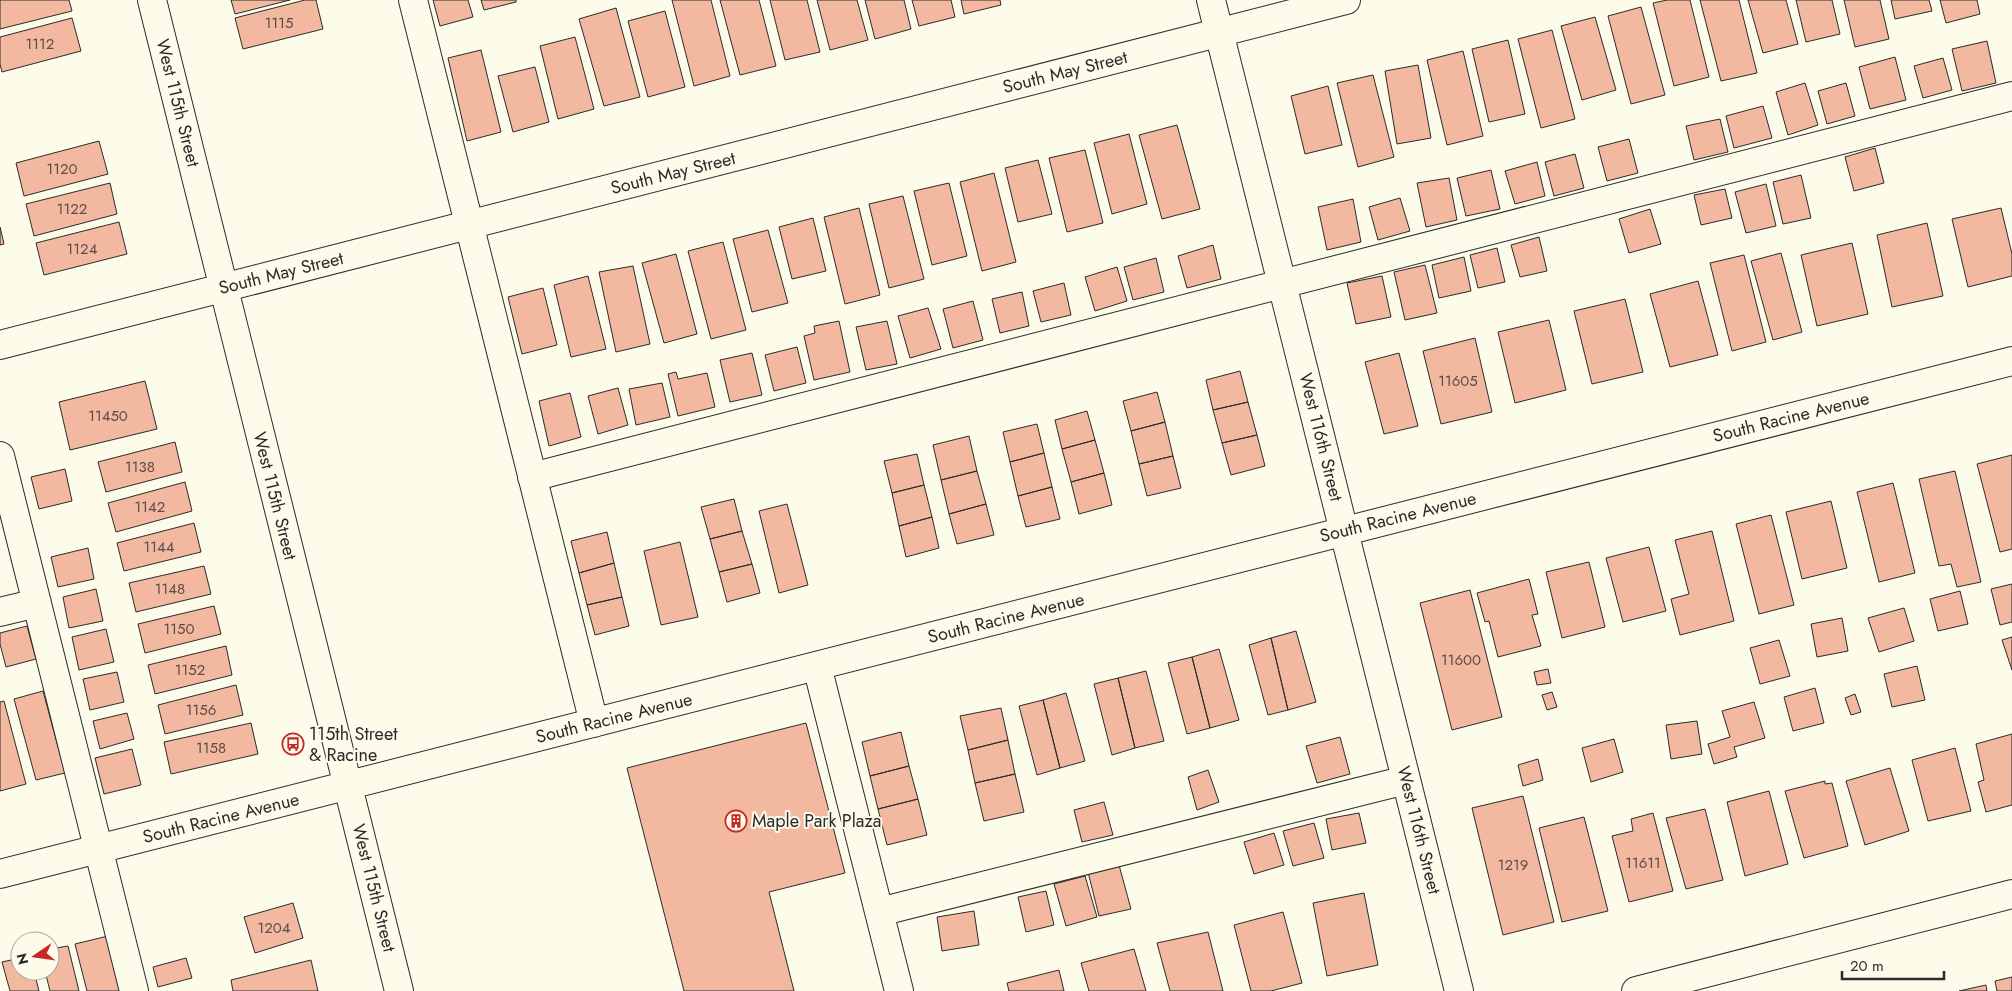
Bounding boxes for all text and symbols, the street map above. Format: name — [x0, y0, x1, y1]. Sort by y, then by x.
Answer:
house number: 1115 — [265, 12, 293, 34]
house number: 1112 — [26, 33, 54, 55]
street label: West 115th Street — [150, 36, 207, 170]
street label: South May Street — [1000, 44, 1131, 100]
street label: South May Street — [608, 145, 739, 201]
house number: 1120 — [46, 158, 78, 180]
house number: 1122 — [57, 198, 87, 220]
house number: 1124 — [67, 238, 98, 260]
street label: South May Street — [216, 245, 347, 301]
street label: West 116th Street — [1293, 370, 1350, 505]
house number: 11605 — [1438, 370, 1478, 392]
street label: South Racine Avenue — [1710, 385, 1872, 449]
house number: 11450 — [88, 405, 128, 427]
street label: West 115th Street — [247, 429, 304, 563]
house number: 1138 — [125, 456, 155, 478]
street label: South Racine Avenue — [1317, 485, 1479, 549]
house number: 1142 — [135, 496, 165, 518]
house number: 1144 — [144, 536, 175, 558]
house number: 1148 — [155, 578, 185, 600]
street label: South Racine Avenue — [925, 586, 1087, 650]
house number: 1150 — [164, 618, 194, 640]
house number: 11600 — [1441, 649, 1481, 671]
house number: 1152 — [175, 659, 205, 681]
street label: South Racine Avenue — [533, 686, 695, 750]
house number: 1156 — [186, 699, 216, 721]
place label: 115th Street & Racine — [309, 721, 398, 768]
bus stop icon: 115th Street & Racine — [281, 732, 305, 756]
house number: 1158 — [196, 737, 226, 759]
street label: West 116th Street — [1391, 763, 1448, 898]
street label: South Racine Avenue — [140, 786, 302, 850]
place label: Maple Park Plaza — [752, 808, 881, 834]
building icon: Maple Park Plaza — [724, 809, 748, 833]
street label: West 115th Street — [346, 821, 403, 955]
house number: 11611 — [1625, 852, 1661, 874]
house number: 1219 — [1498, 854, 1528, 876]
house number: 1204 — [257, 917, 291, 939]
north arrow — [10, 931, 60, 981]
scale bar — [1842, 948, 1944, 980]
text: N — [11, 951, 33, 967]
text: 20 m — [1850, 955, 1884, 977]

